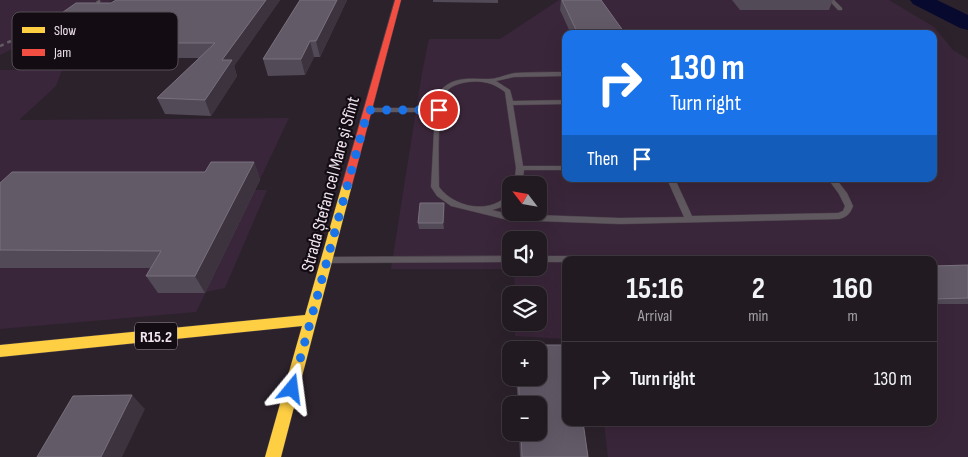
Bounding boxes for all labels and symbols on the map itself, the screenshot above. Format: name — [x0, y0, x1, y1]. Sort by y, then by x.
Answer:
legend — [12, 12, 178, 70]
text: Slow — [54, 22, 76, 39]
text: Jam — [53, 44, 71, 61]
pin — [418, 89, 460, 131]
street label: Strada Ștefan cel Mare și Sfînt — [297, 94, 364, 274]
north arrow — [502, 176, 548, 221]
road number: R15.2 — [135, 322, 177, 350]
position arrow — [265, 362, 317, 414]

